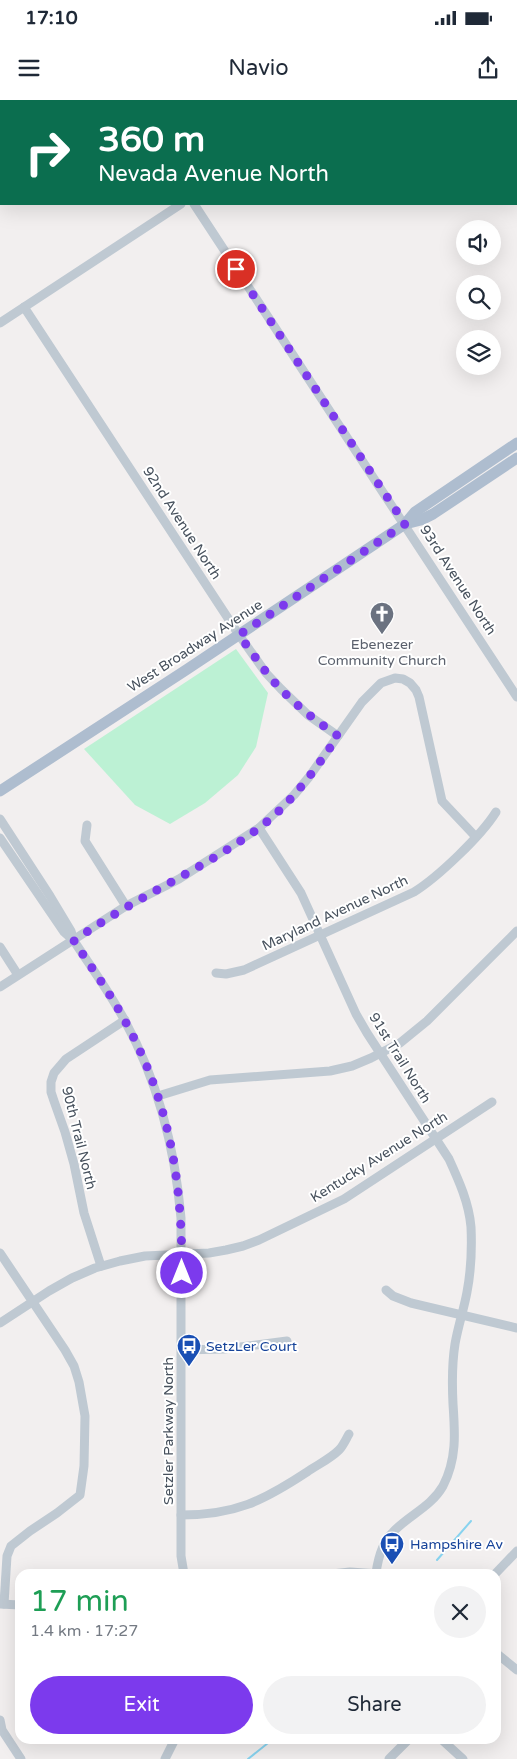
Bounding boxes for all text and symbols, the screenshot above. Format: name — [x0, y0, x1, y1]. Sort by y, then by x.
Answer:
text: 17:10 — [25, 7, 78, 29]
icon: menu — [15, 54, 43, 82]
icon: share — [474, 54, 502, 82]
text: Navio — [228, 55, 289, 81]
text: 360 m — [98, 119, 205, 161]
icon: right — [15, 120, 80, 185]
text: Nevada Avenue North — [98, 161, 329, 187]
map controls — [456, 220, 501, 375]
button: sound — [456, 220, 501, 265]
pin — [215, 248, 257, 290]
icon: arrive — [222, 255, 250, 283]
button: search — [456, 275, 501, 320]
button: layers — [456, 330, 501, 375]
street label: 92nd Avenue North — [139, 463, 225, 583]
street label: 93rd Avenue North — [416, 522, 500, 638]
street label: West Broadway Avenue — [124, 596, 266, 696]
church icon: Ebenezer Community Church — [369, 601, 395, 635]
place label: Ebenezer Community Church — [318, 636, 446, 669]
street label: Maryland Avenue North — [259, 872, 411, 954]
street label: 91st Trail North — [365, 1010, 435, 1106]
street label: 90th Trail North — [58, 1085, 100, 1191]
street label: Kentucky Avenue North — [307, 1108, 451, 1206]
position arrow — [155, 1246, 207, 1298]
bus stop icon: SetzLer Court — [176, 1333, 202, 1367]
place label: SetzLer Court — [206, 1338, 298, 1355]
street label: Setzler Parkway North — [160, 1357, 177, 1505]
bus stop icon: Hampshire Av — [379, 1531, 405, 1565]
place label: Hampshire Av — [410, 1536, 504, 1553]
text: 17 min — [30, 1583, 129, 1620]
button: close — [434, 1586, 486, 1638]
text: 1.4 km · 17:27 — [30, 1621, 138, 1641]
button: Exit — [30, 1676, 253, 1734]
button: Share — [263, 1676, 486, 1734]

